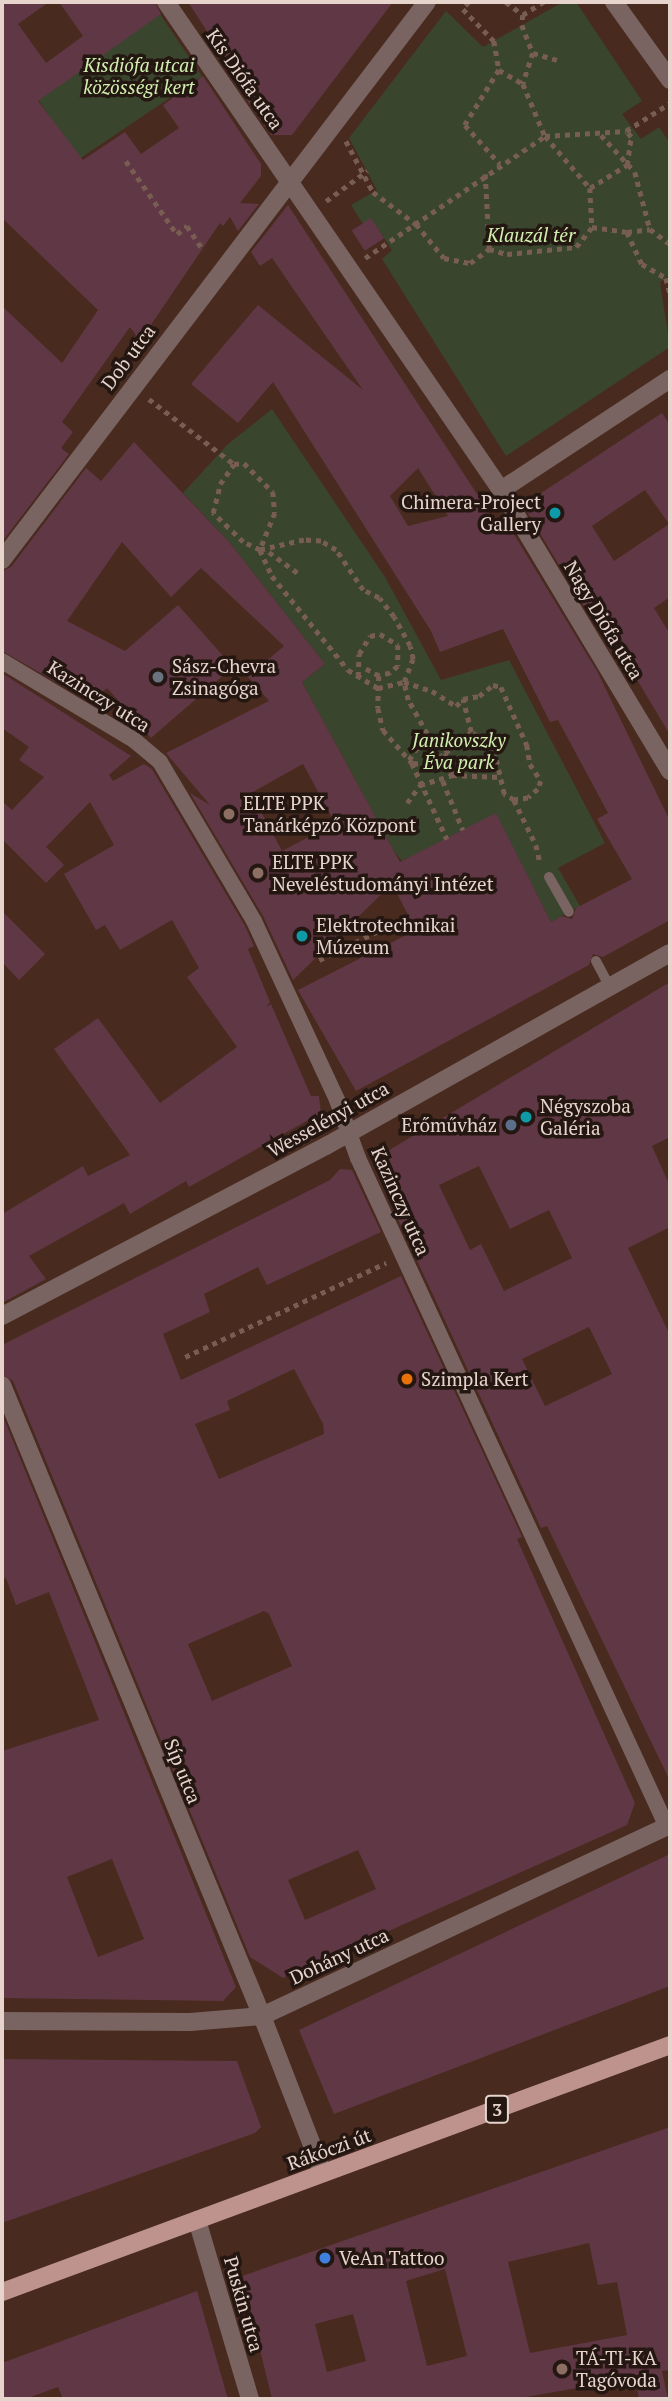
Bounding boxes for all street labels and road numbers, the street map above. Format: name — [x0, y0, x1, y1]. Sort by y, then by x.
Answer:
street label: Kis Diófa utca — [202, 24, 288, 134]
street label: Dob utca — [96, 320, 160, 394]
street label: Nagy Diófa utca — [560, 556, 648, 684]
street label: Kazinczy utca — [44, 656, 154, 736]
street label: Wesselényi utca — [263, 1076, 393, 1162]
street label: Kazinczy utca — [367, 1143, 435, 1259]
street label: Síp utca — [160, 1735, 206, 1807]
street label: Dohány utca — [286, 1923, 392, 1989]
road number: 3 — [485, 2094, 509, 2124]
street label: Rákóczi út — [284, 2123, 374, 2175]
street label: Puskin utca — [219, 2254, 269, 2354]

